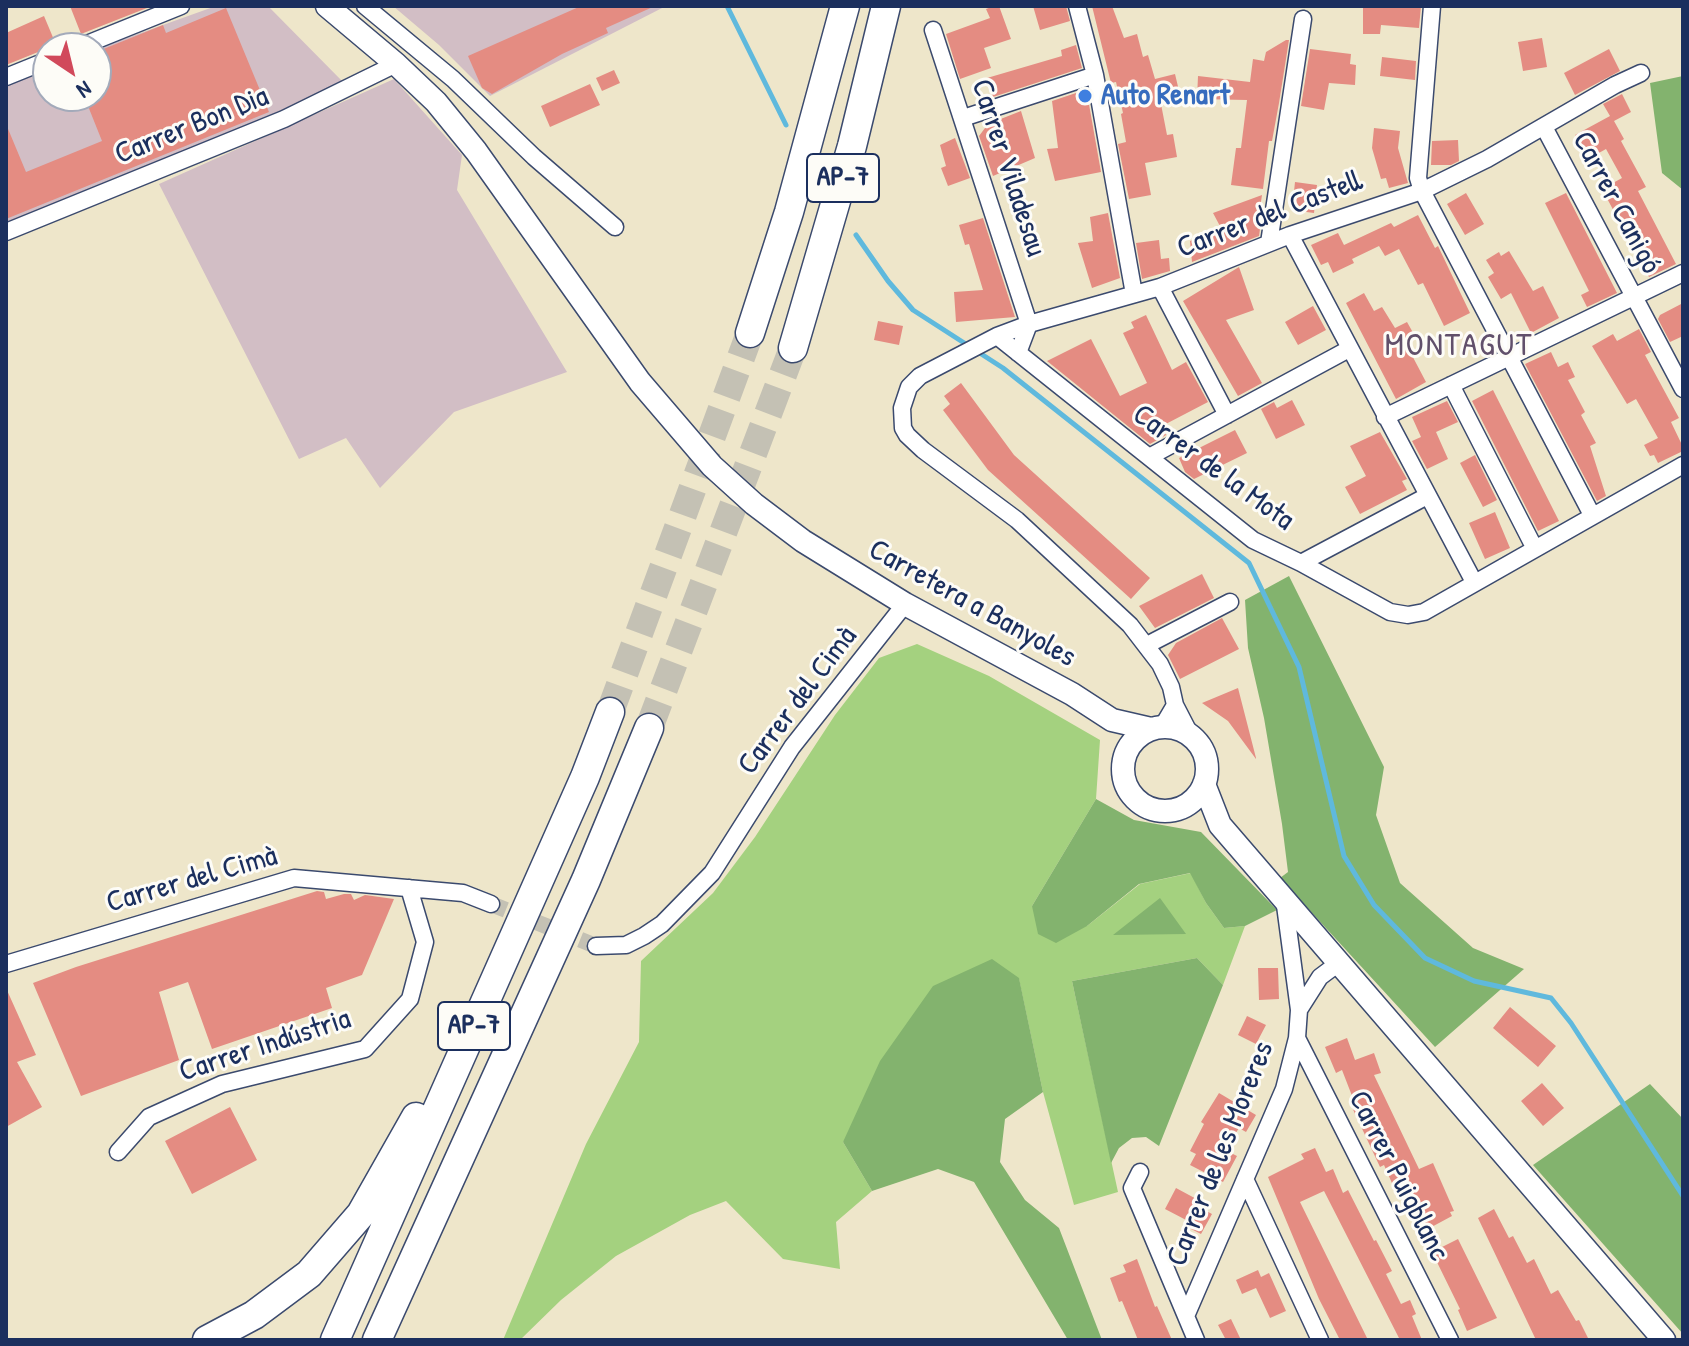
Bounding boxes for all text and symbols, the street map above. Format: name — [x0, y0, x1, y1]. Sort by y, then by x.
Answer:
north arrow — [32, 32, 112, 112]
text: N — [71, 74, 98, 106]
street label: Carrer Viladesau — [962, 75, 1054, 261]
place label: Auto Renart — [1101, 78, 1230, 114]
street label: Carrer Bon Dia — [110, 79, 274, 173]
marker: Auto Renart — [1076, 87, 1094, 105]
street label: Carrer Canigó — [1564, 126, 1668, 280]
road number: AP-7 — [807, 154, 879, 202]
street label: Carrer del Castell — [1172, 163, 1368, 267]
district label: MONTAGUT — [1385, 327, 1533, 365]
street label: Carrer de la Mota — [1125, 397, 1301, 539]
street label: Carretera a Banyoles — [862, 532, 1082, 676]
street label: Carrer del Cimà — [731, 620, 865, 782]
street label: Carrer del Cimà — [103, 839, 281, 921]
street label: Carrer Indústria — [175, 1001, 355, 1091]
road number: AP-7 — [438, 1002, 510, 1050]
street label: Carrer de les Moreres — [1160, 1036, 1282, 1272]
street label: Carrer Puigblanc — [1340, 1085, 1456, 1267]

